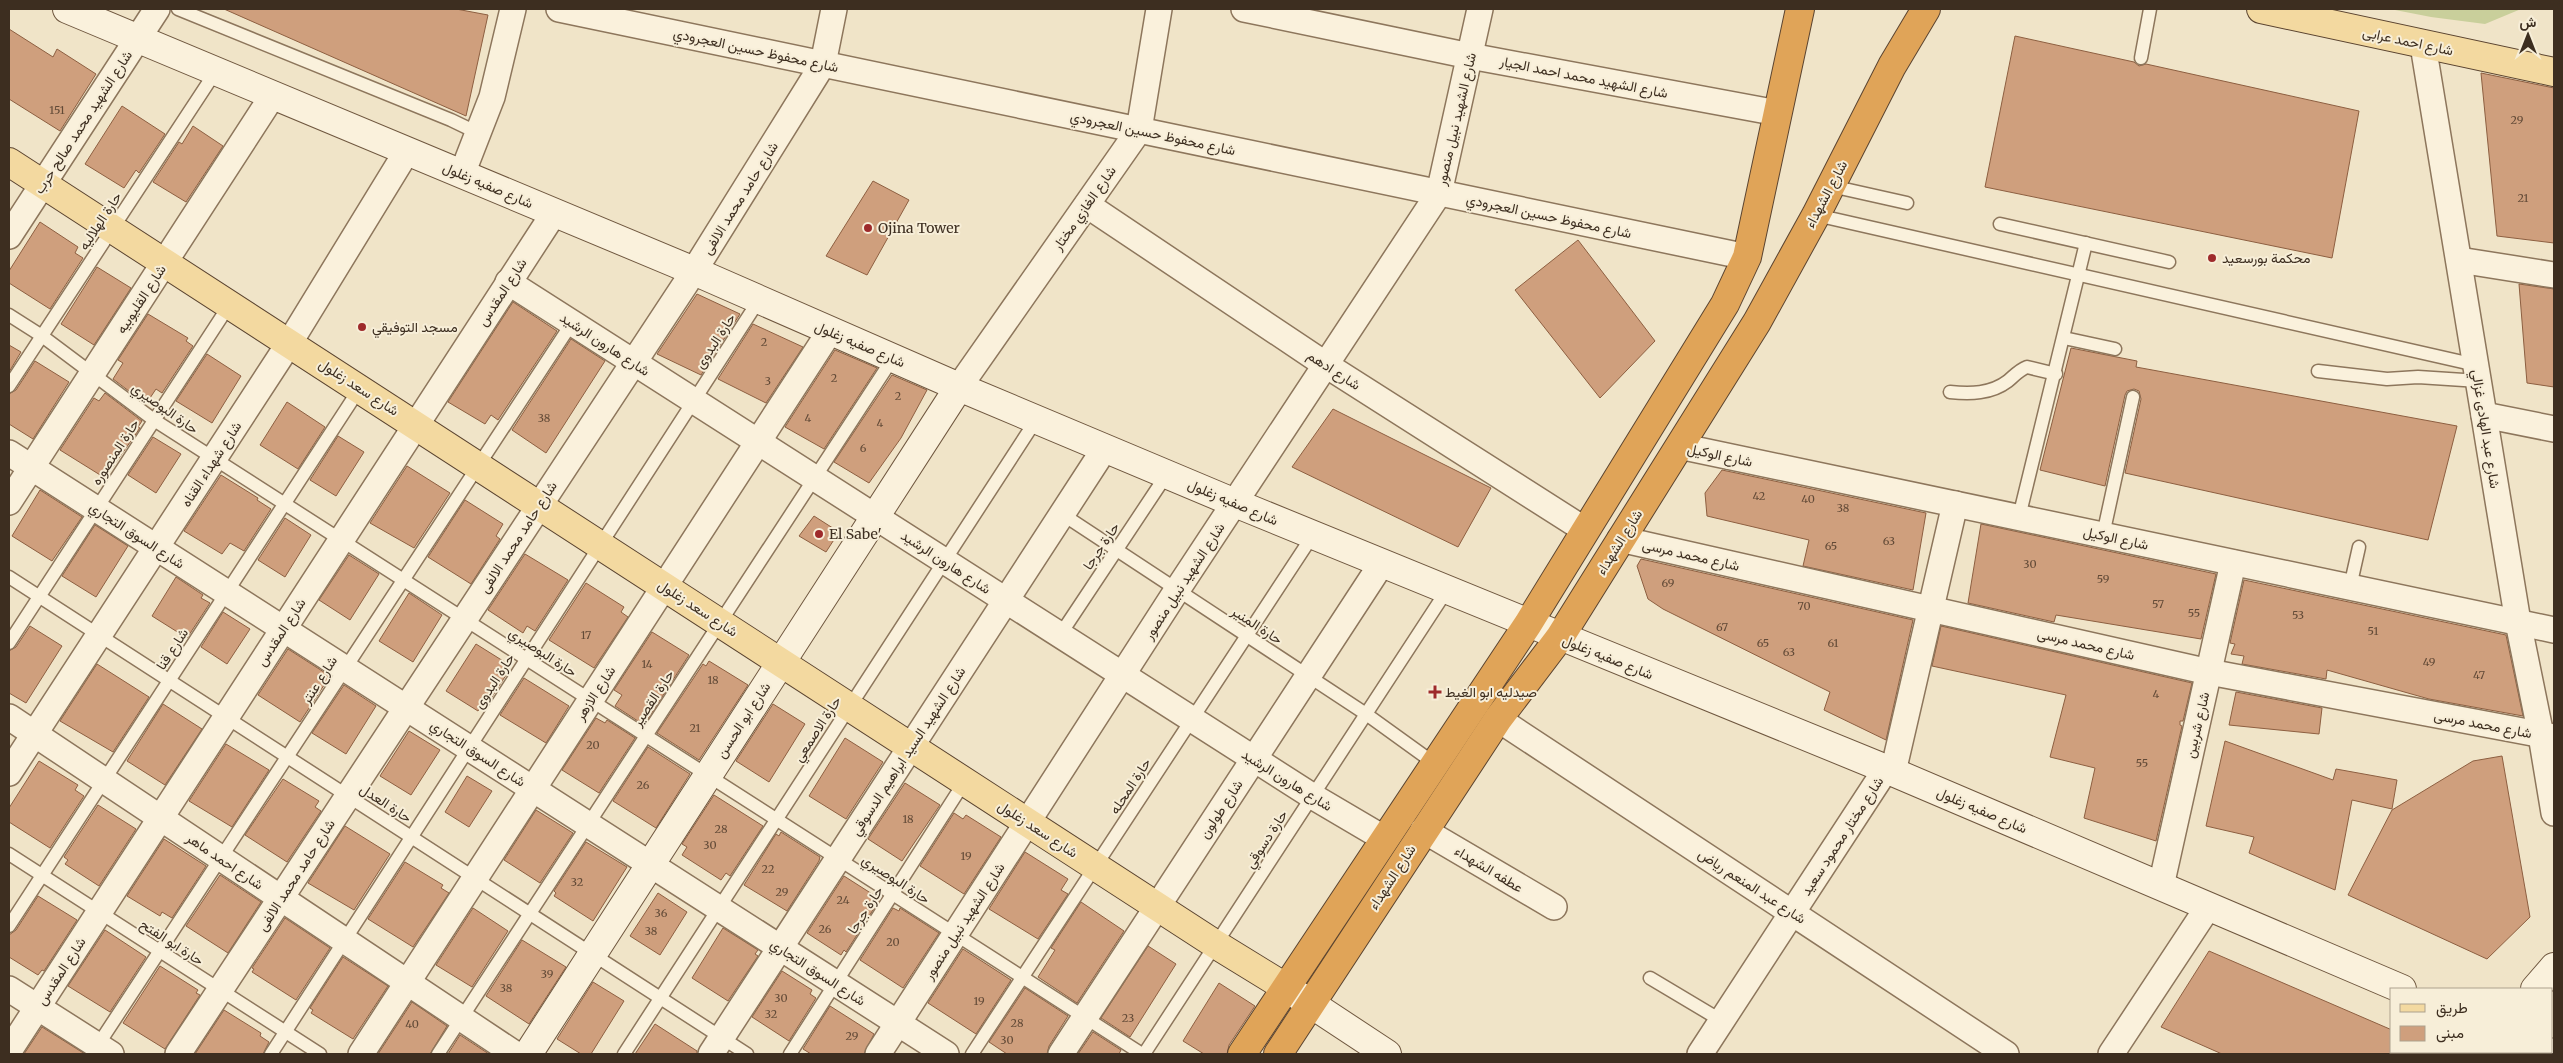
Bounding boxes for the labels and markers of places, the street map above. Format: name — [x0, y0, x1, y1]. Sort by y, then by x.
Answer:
place label: Ojina Tower — [878, 219, 960, 237]
marker: Ojina Tower — [862, 222, 874, 234]
place label: محكمة بورسعيد — [2222, 249, 2310, 267]
marker: محكمة بورسعيد — [2206, 252, 2218, 264]
place label: مسجد التوفيقي — [372, 318, 458, 339]
marker: مسجد التوفيقي — [356, 321, 368, 333]
place label: El Sabe' — [829, 525, 882, 543]
marker: El Sabe' — [813, 528, 825, 540]
place label: صيدليه ابو الغيط — [1445, 683, 1537, 701]
marker: صيدليه ابو الغيط — [1429, 686, 1441, 698]

